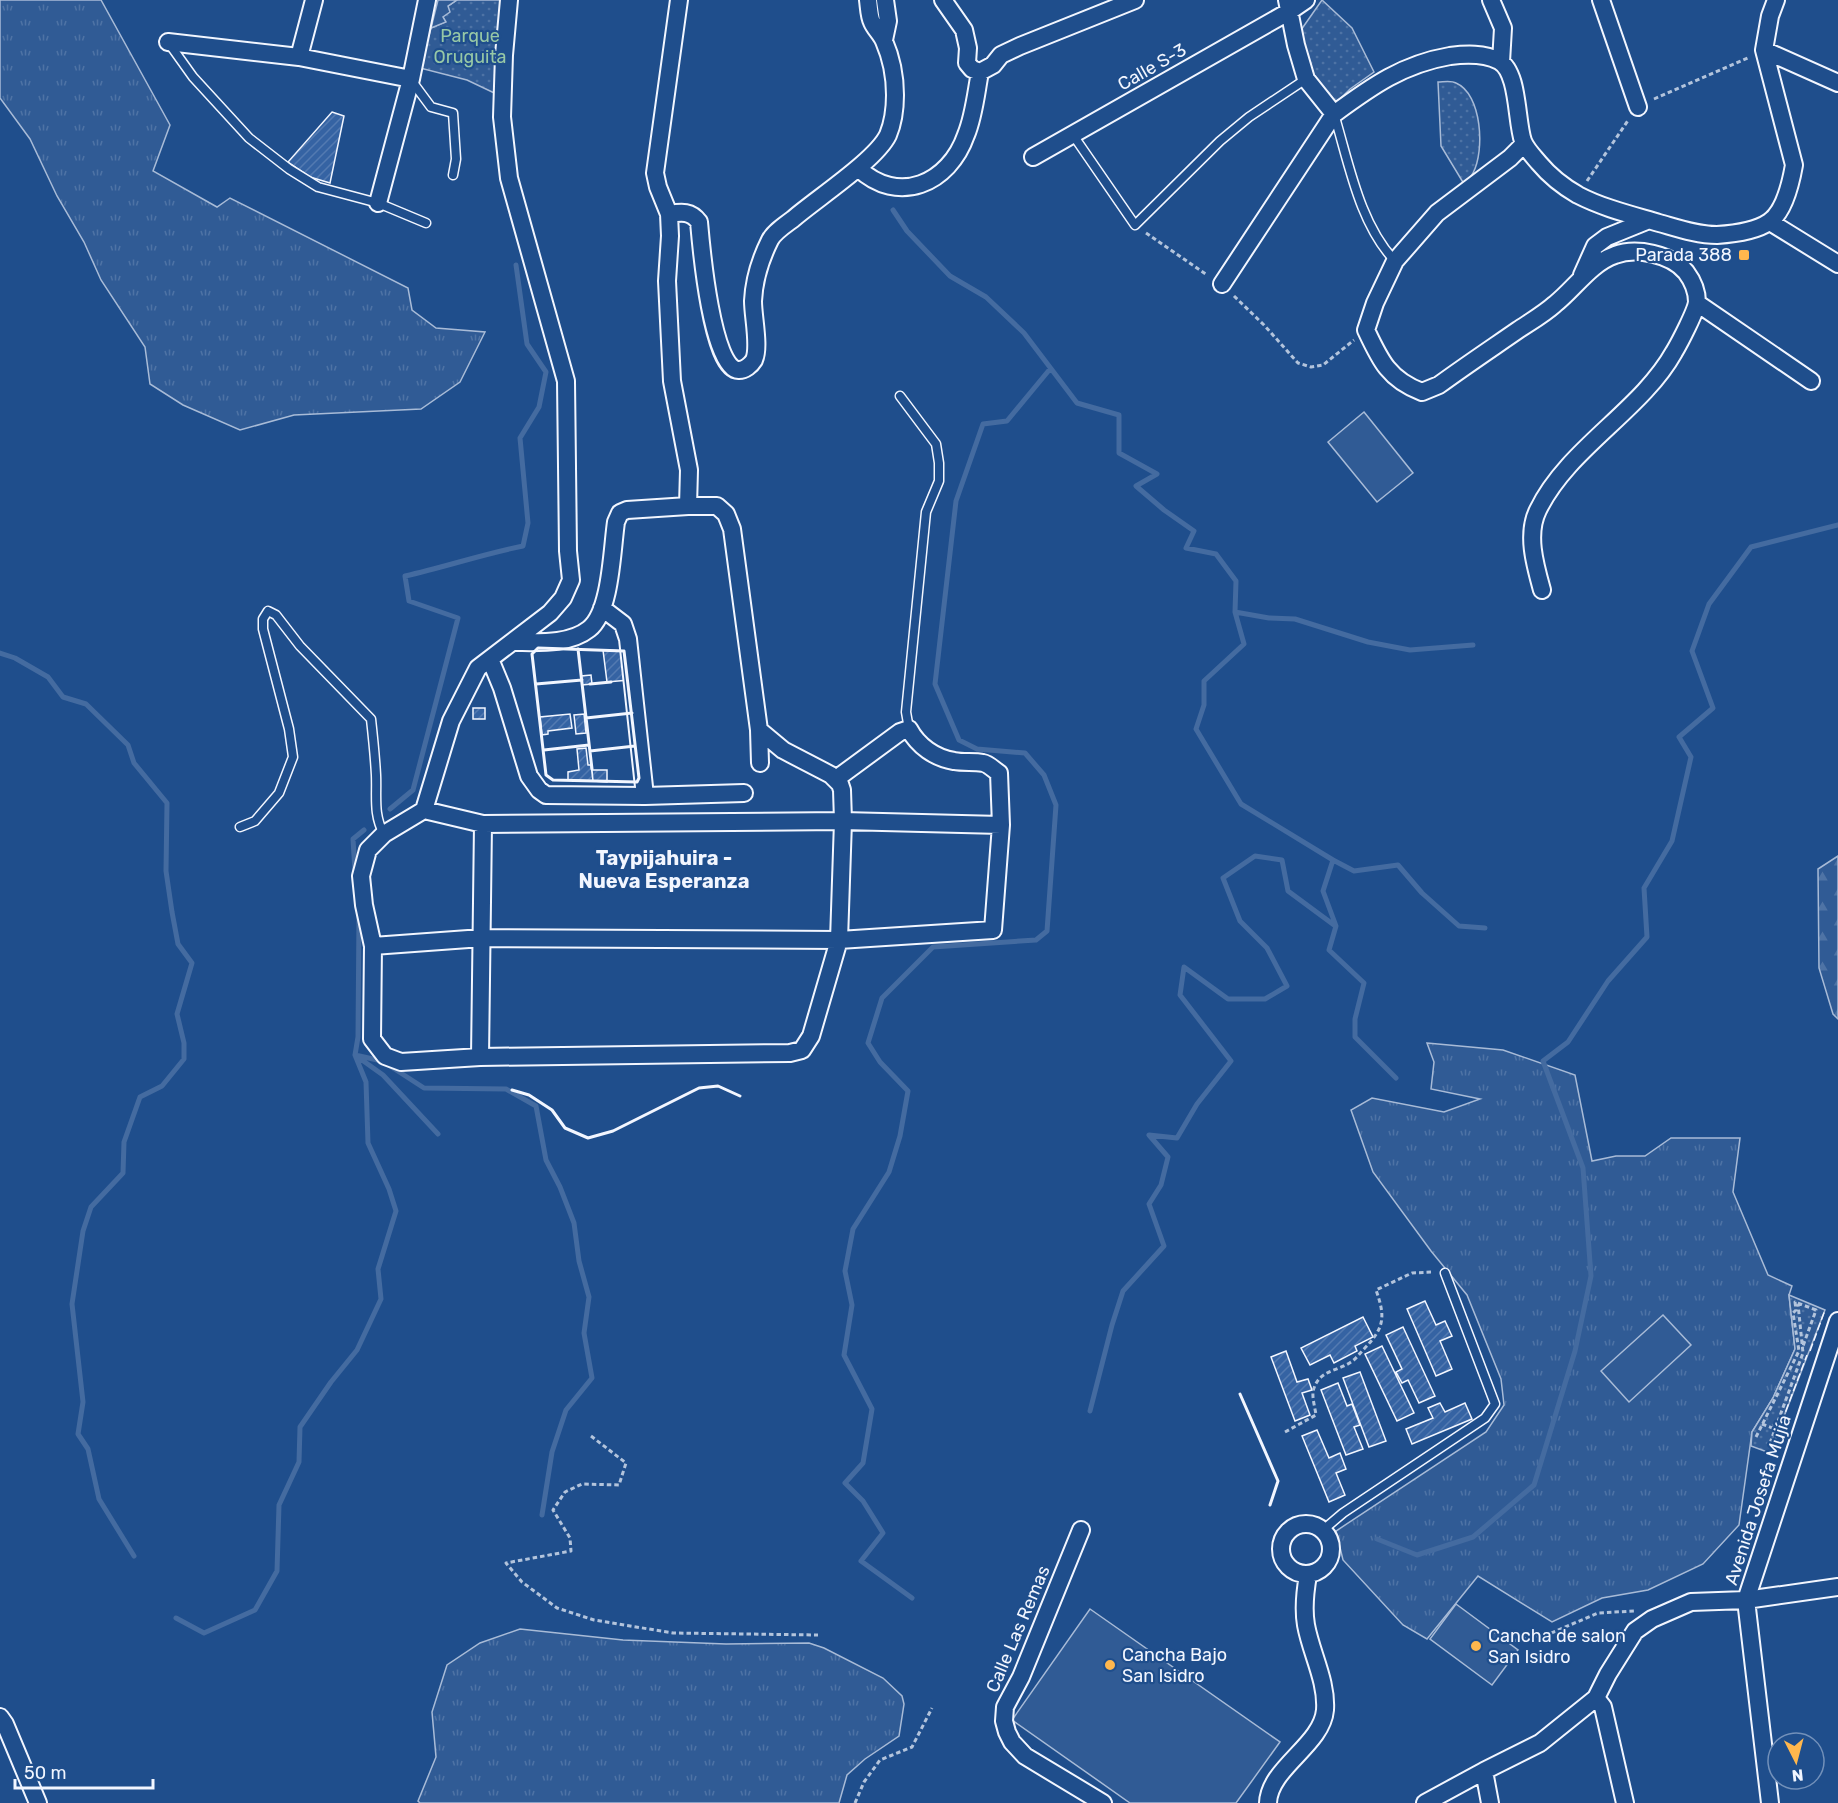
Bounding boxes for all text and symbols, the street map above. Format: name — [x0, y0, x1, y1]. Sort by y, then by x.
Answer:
park label: Parque Oruguita — [434, 25, 506, 68]
street label: Calle S-3 — [1114, 39, 1190, 95]
place label: Parada 388 — [1635, 244, 1732, 266]
marker: Parada 388 — [1737, 248, 1751, 262]
district label: Taypijahuira - Nueva Esperanza — [579, 846, 749, 893]
street label: Avenida Josefa Mujía — [1720, 1412, 1796, 1588]
street label: Calle Las Remas — [981, 1562, 1055, 1696]
place label: Cancha de salon San Isidro — [1488, 1625, 1626, 1668]
marker: Cancha de salon San Isidro — [1469, 1639, 1483, 1653]
place label: Cancha Bajo San Isidro — [1122, 1644, 1227, 1687]
marker: Cancha Bajo San Isidro — [1103, 1658, 1117, 1672]
north arrow — [1766, 1731, 1826, 1791]
scale bar — [15, 1752, 153, 1790]
text: 50 m — [24, 1762, 67, 1784]
text: N — [1791, 1765, 1804, 1785]

